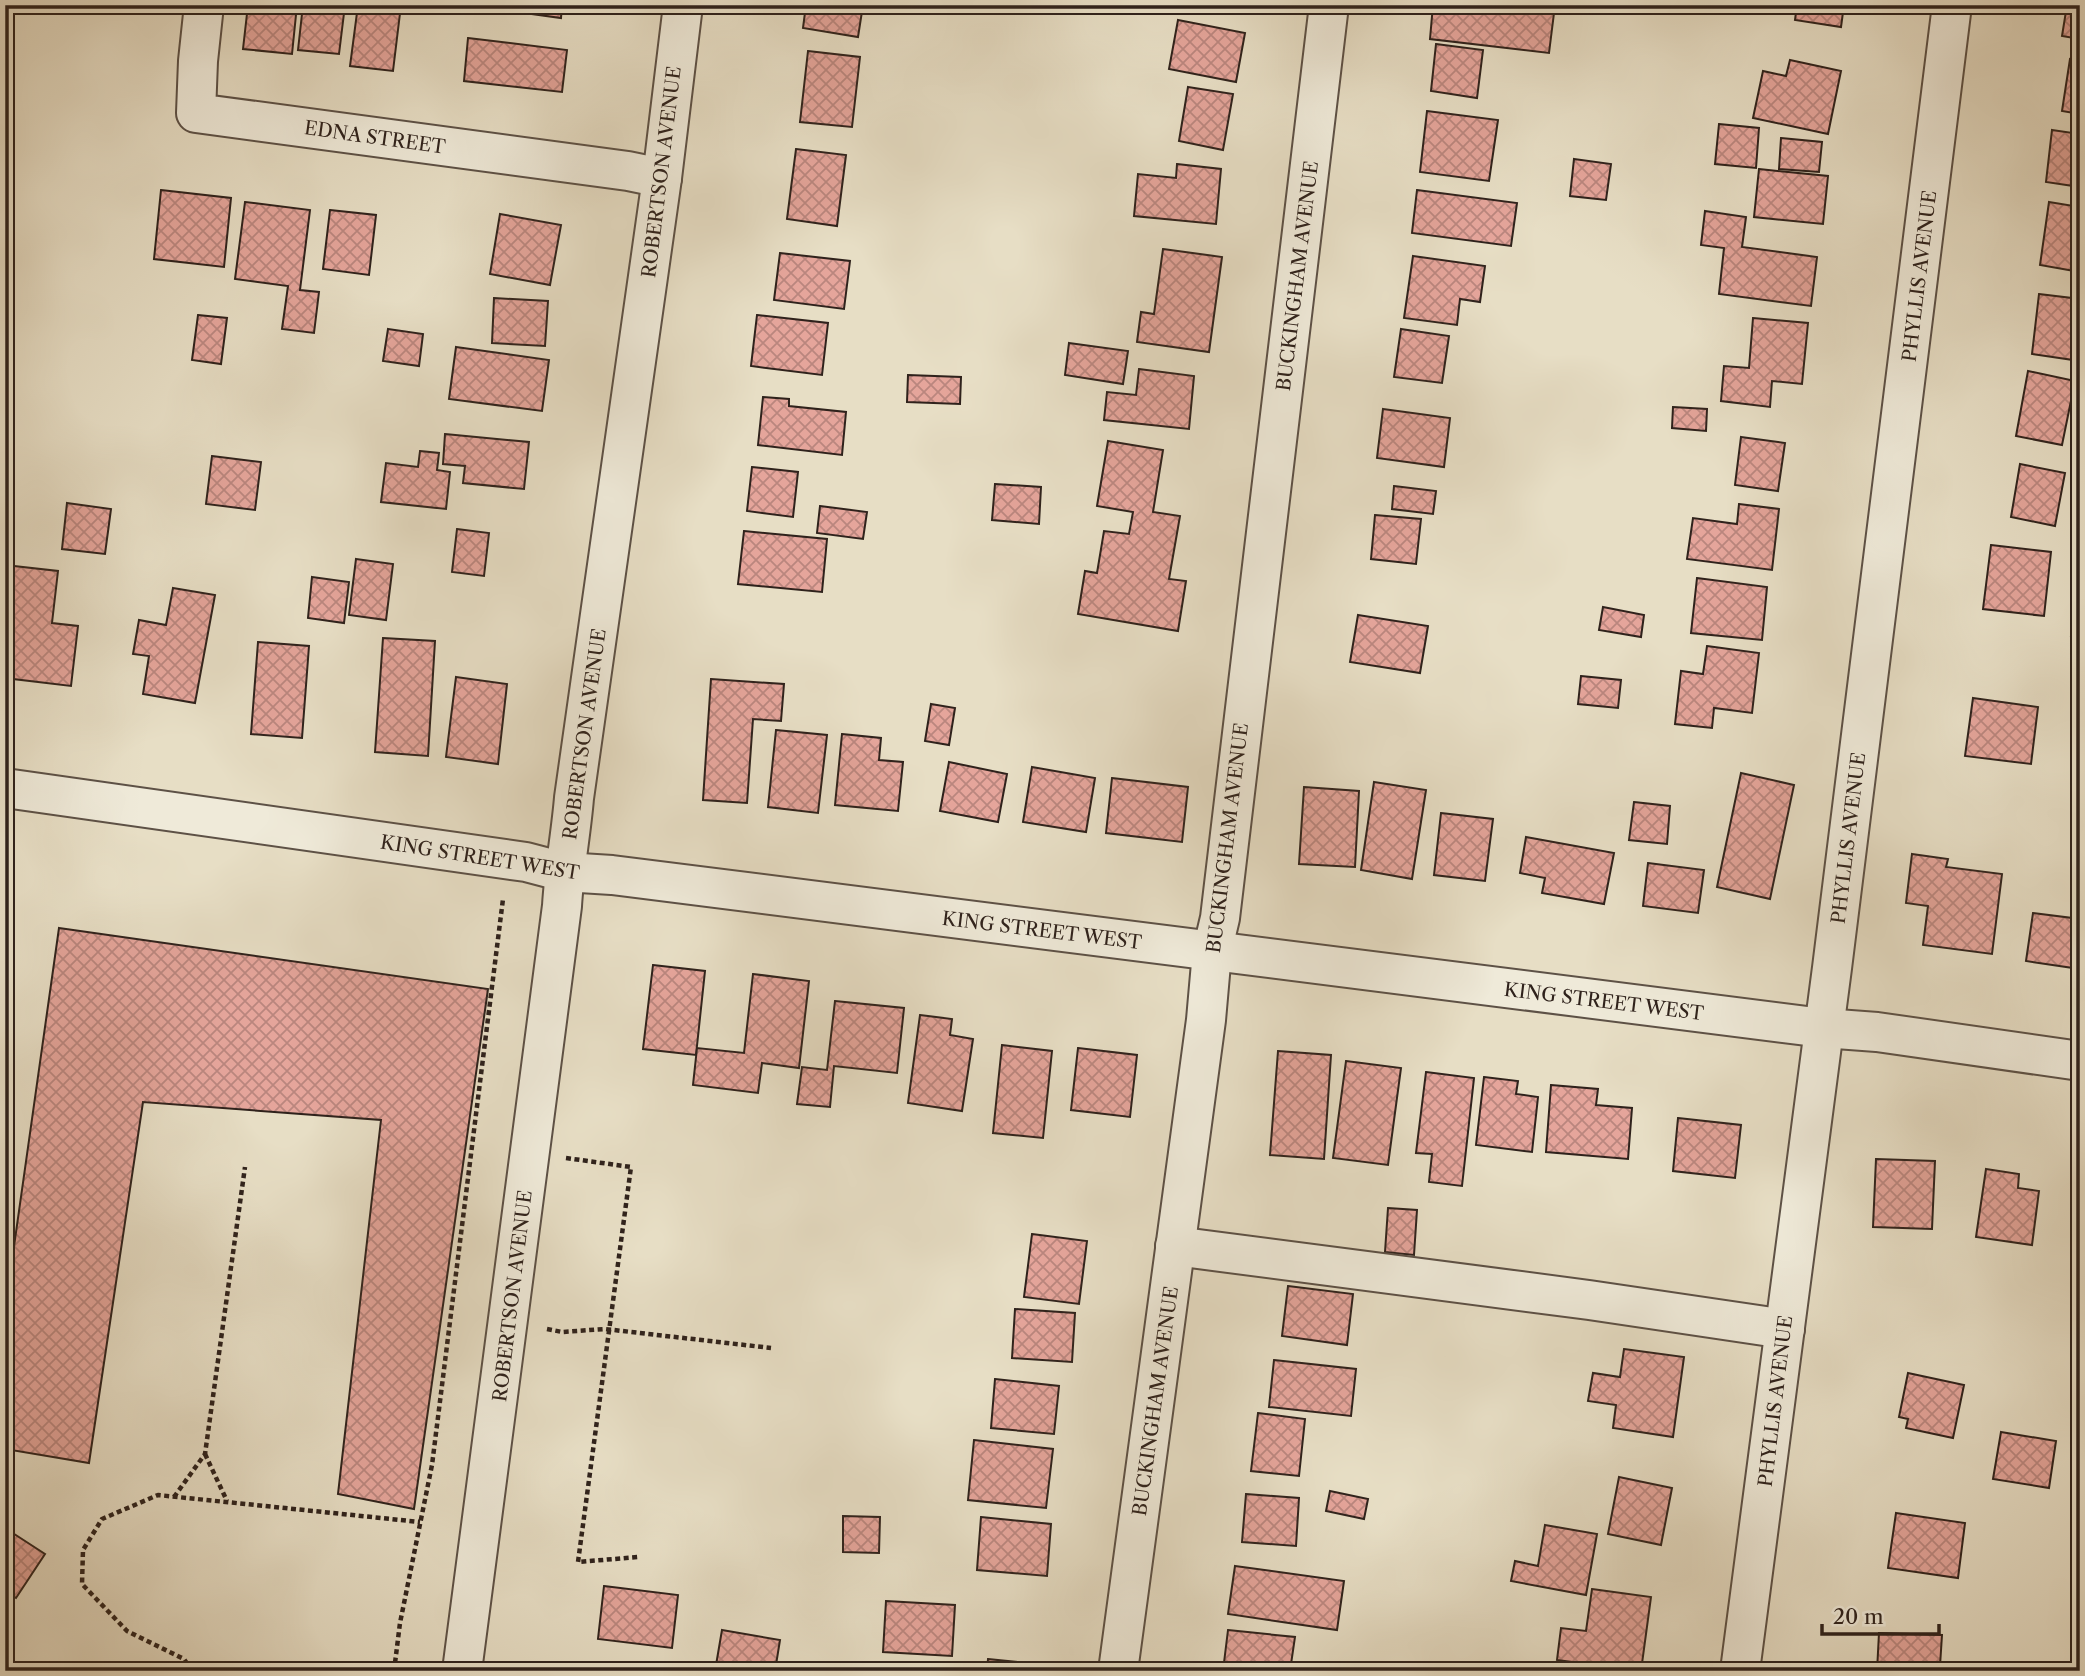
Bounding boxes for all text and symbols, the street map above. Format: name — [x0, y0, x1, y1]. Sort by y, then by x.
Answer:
street label: ROBERTSON AVENUE — [637, 65, 686, 279]
street label: EDNA STREET — [303, 116, 448, 159]
street label: BUCKINGHAM AVENUE — [1272, 160, 1323, 392]
street label: PHYLLIS AVENUE — [1898, 189, 1941, 363]
street label: ROBERTSON AVENUE — [558, 627, 611, 841]
street label: BUCKINGHAM AVENUE — [1202, 722, 1253, 954]
street label: PHYLLIS AVENUE — [1827, 751, 1870, 925]
street label: KING STREET WEST — [379, 830, 582, 885]
street label: KING STREET WEST — [941, 907, 1144, 954]
street label: KING STREET WEST — [1503, 978, 1706, 1025]
street label: ROBERTSON AVENUE — [488, 1189, 537, 1403]
street label: BUCKINGHAM AVENUE — [1128, 1285, 1183, 1517]
street label: PHYLLIS AVENUE — [1754, 1314, 1797, 1488]
scale bar — [1822, 1592, 1940, 1636]
text: 20 m — [1833, 1604, 1884, 1629]

